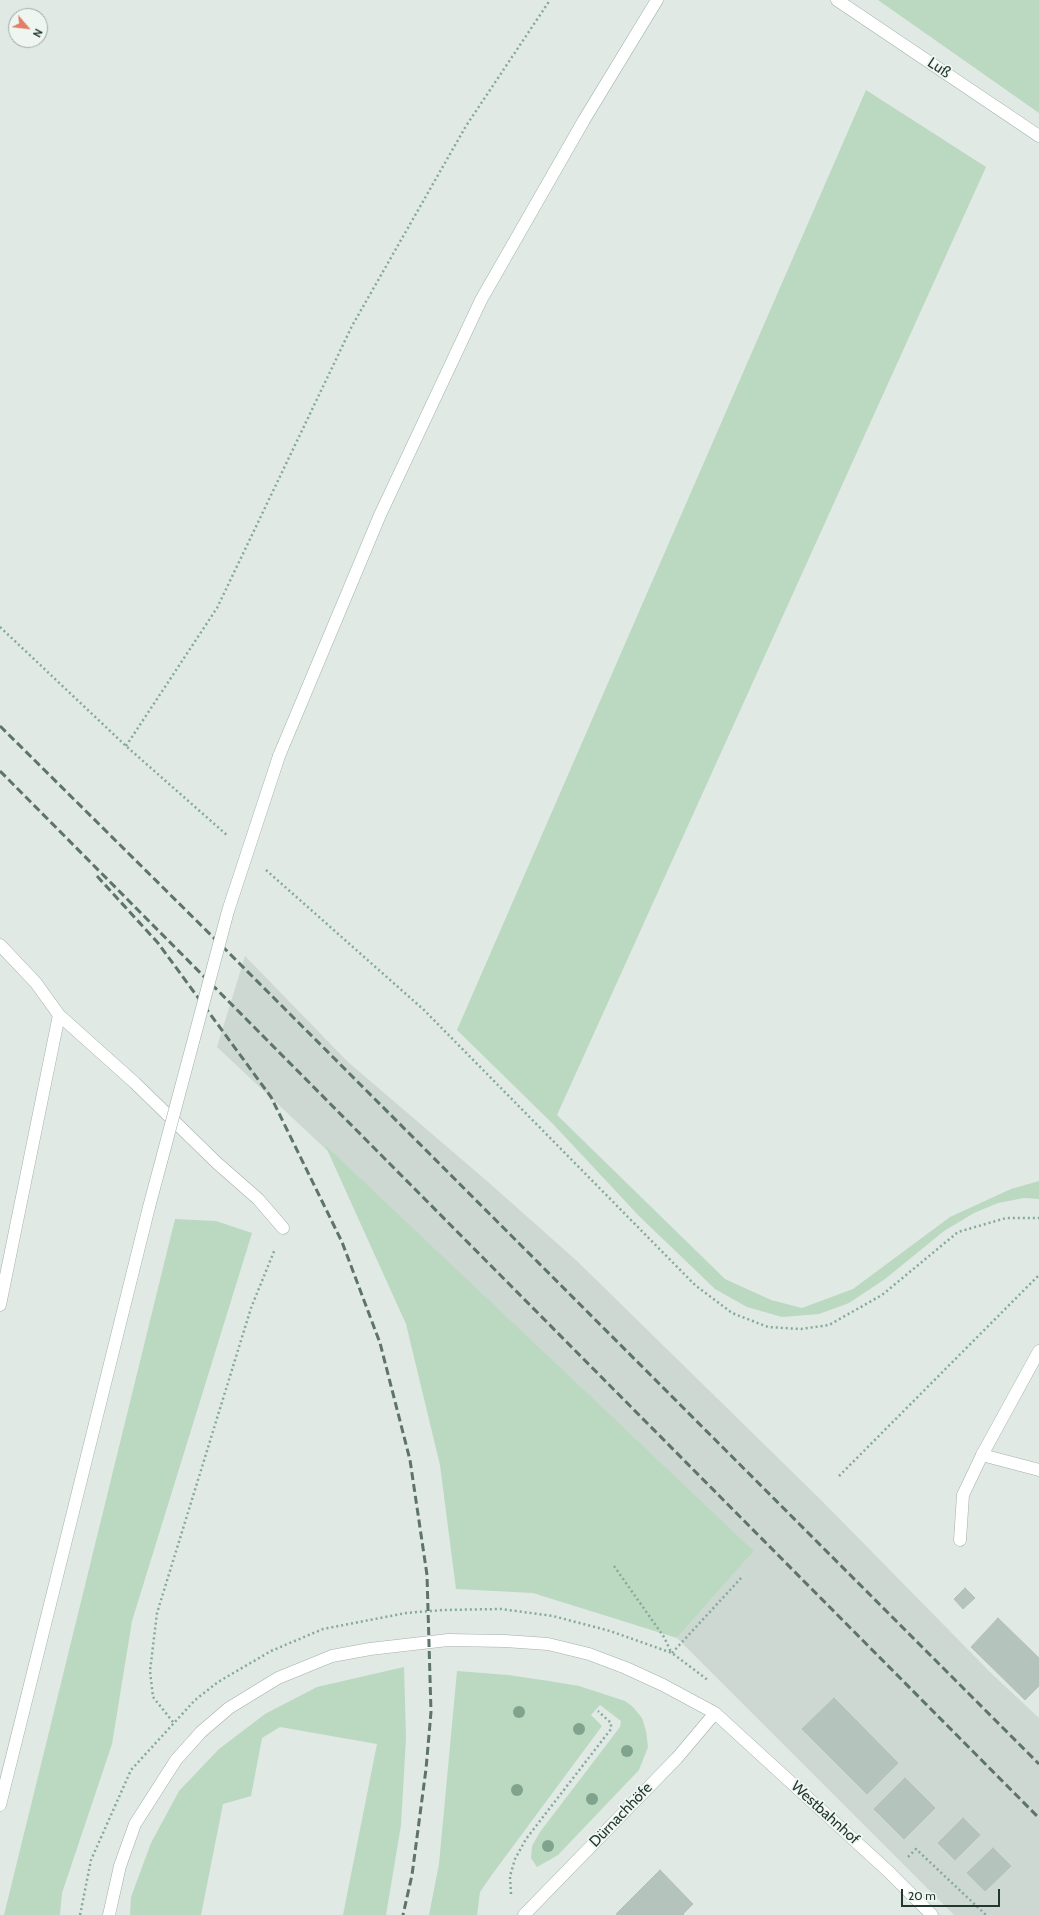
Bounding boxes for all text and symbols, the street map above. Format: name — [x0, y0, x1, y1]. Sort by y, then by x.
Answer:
north arrow — [8, 8, 48, 48]
text: N — [30, 26, 46, 40]
street label: Luß — [924, 54, 954, 82]
street label: Westbahnhof — [787, 1778, 863, 1848]
street label: Dürnachhöfe — [586, 1779, 656, 1851]
scale bar — [903, 1881, 1002, 1907]
text: 20 m — [908, 1888, 936, 1903]

